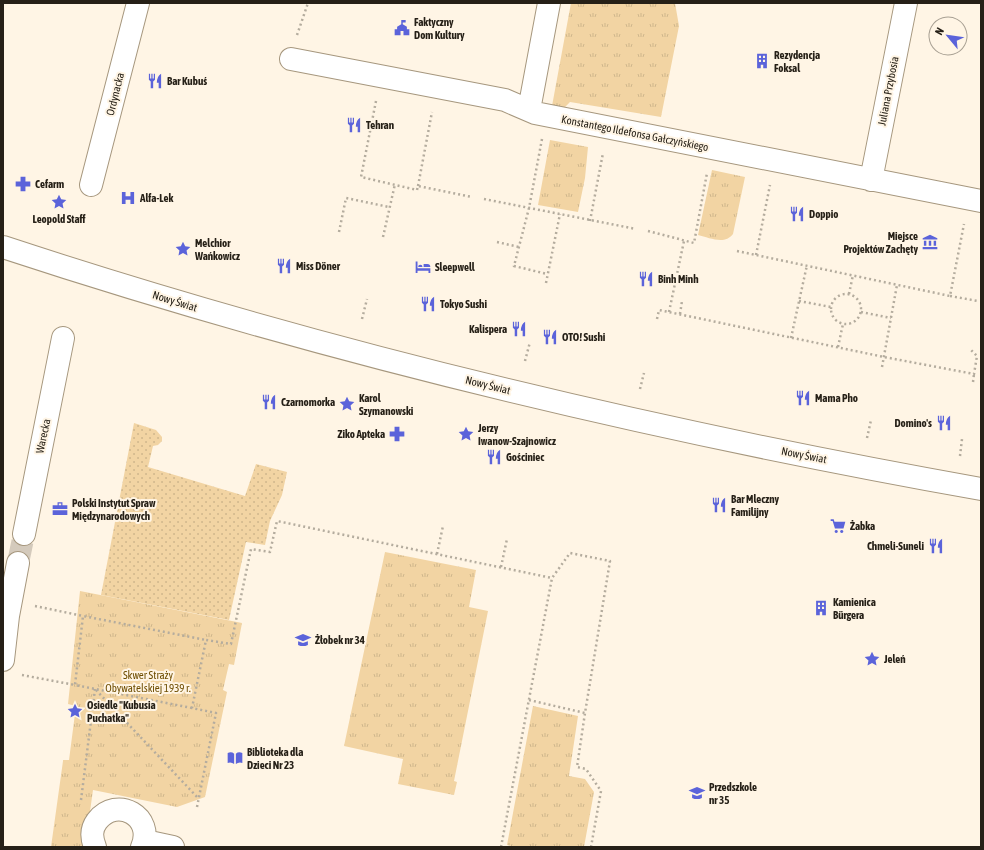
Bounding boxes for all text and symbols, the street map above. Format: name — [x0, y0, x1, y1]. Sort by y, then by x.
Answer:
place label: Faktyczny Dom Kultury — [414, 16, 465, 41]
north arrow — [928, 16, 968, 56]
public building icon: Faktyczny Dom Kultury — [393, 19, 411, 37]
text: N — [932, 25, 946, 37]
place label: Rezydencja Foksal — [774, 49, 820, 74]
building icon: Rezydencja Foksal — [753, 52, 771, 70]
street label: Juliana Przybosia — [875, 55, 901, 127]
street label: Ordynacka — [104, 71, 126, 117]
restaurant icon: Bar Kubuś — [146, 72, 164, 90]
place label: Bar Kubuś — [167, 75, 207, 87]
street label: Konstantego Ildefonsa Gałczyńskiego — [560, 113, 710, 153]
restaurant icon: Tehran — [345, 116, 363, 134]
place label: Tehran — [366, 119, 394, 131]
pharmacy icon: Cefarm — [14, 175, 32, 193]
place label: Cefarm — [35, 178, 64, 190]
hospital icon: Alfa-Lek — [119, 189, 137, 207]
place label: Alfa-Lek — [139, 192, 173, 204]
place icon: Leopold Staff — [50, 193, 68, 211]
restaurant icon: Doppio — [788, 205, 806, 223]
place label: Doppio — [809, 208, 838, 220]
place label: Leopold Staff — [32, 213, 87, 225]
place label: Miejsce Projektów Zachęty — [843, 230, 918, 255]
museum icon: Miejsce Projektów Zachęty — [921, 233, 939, 251]
place label: Melchior Wańkowicz — [194, 237, 240, 262]
place icon: Melchior Wańkowicz — [174, 240, 192, 258]
restaurant icon: Miss Döner — [275, 257, 293, 275]
hotel icon: Sleepwell — [414, 258, 432, 276]
place label: Miss Döner — [296, 260, 341, 272]
place label: Sleepwell — [435, 261, 476, 273]
restaurant icon: Binh Minh — [637, 270, 655, 288]
place label: Binh Minh — [658, 273, 699, 285]
street label: Nowy Świat — [151, 289, 199, 313]
restaurant icon: Tokyo Sushi — [419, 295, 437, 313]
place label: Tokyo Sushi — [440, 298, 487, 310]
restaurant icon: Kalispera — [510, 320, 528, 338]
place label: Kalispera — [469, 323, 507, 335]
restaurant icon: OTO! Sushi — [541, 328, 559, 346]
place label: OTO! Sushi — [562, 331, 606, 343]
street label: Nowy Świat — [464, 374, 512, 396]
restaurant icon: Mama Pho — [794, 389, 812, 407]
place label: Karol Szymanowski — [359, 392, 414, 417]
place label: Mama Pho — [815, 392, 858, 404]
restaurant icon: Czarnomorka — [260, 393, 278, 411]
place icon: Karol Szymanowski — [338, 395, 356, 413]
place label: Czarnomorka — [281, 396, 335, 408]
restaurant icon: Domino's — [935, 414, 953, 432]
place label: Domino's — [894, 417, 932, 429]
street label: Warecka — [33, 418, 53, 454]
place label: Jerzy Iwanow-Szajnowicz — [477, 422, 556, 447]
pharmacy icon: Ziko Apteka — [388, 425, 406, 443]
place icon: Jerzy Iwanow-Szajnowicz — [457, 425, 475, 443]
place label: Ziko Apteka — [338, 428, 385, 440]
street label: Nowy Świat — [780, 445, 828, 465]
restaurant icon: Gościniec — [485, 448, 503, 466]
place label: Gościniec — [506, 451, 545, 463]
place label: Bar Mleczny Familijny — [731, 493, 780, 518]
restaurant icon: Bar Mleczny Familijny — [710, 496, 728, 514]
place label: Polski Instytut Spraw Międzynarodowych — [72, 497, 156, 522]
office icon: Polski Instytut Spraw Międzynarodowych — [51, 500, 69, 518]
supermarket icon: Żabka — [829, 517, 847, 535]
place label: Żabka — [850, 520, 875, 532]
restaurant icon: Chmeli-Suneli — [927, 537, 945, 555]
place label: Chmeli-Suneli — [867, 540, 924, 552]
place label: Kamienica Bürgera — [833, 596, 876, 621]
building icon: Kamienica Bürgera — [812, 599, 830, 617]
school or university icon: Żłobek nr 34 — [294, 631, 312, 649]
place label: Żłobek nr 34 — [315, 634, 365, 646]
place icon: Jeleń — [863, 650, 881, 668]
place label: Jeleń — [883, 653, 906, 665]
park label: Skwer Straży Obywatelskiej 1939 r. — [105, 669, 191, 694]
place label: Osiedle "Kubusia Puchatka" — [87, 699, 156, 724]
place icon: Osiedle "Kubusia Puchatka" — [66, 702, 84, 720]
place label: Biblioteka dla Dzieci Nr 23 — [247, 746, 303, 771]
library icon: Biblioteka dla Dzieci Nr 23 — [226, 749, 244, 767]
place label: Przedszkole nr 35 — [709, 781, 757, 806]
school or university icon: Przedszkole nr 35 — [688, 784, 706, 802]

